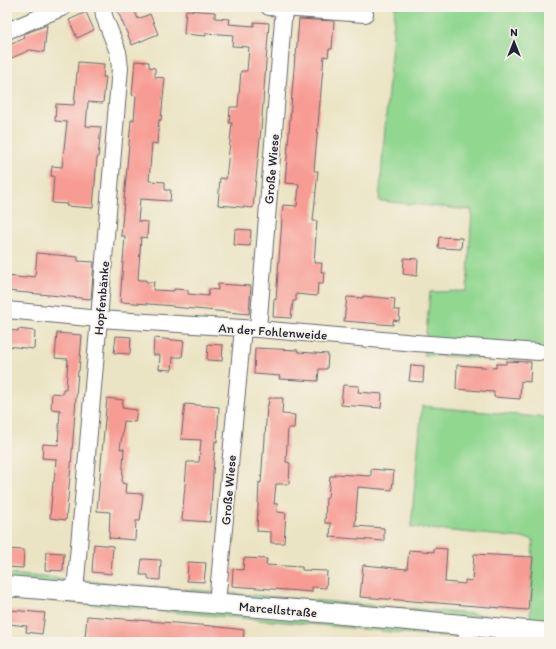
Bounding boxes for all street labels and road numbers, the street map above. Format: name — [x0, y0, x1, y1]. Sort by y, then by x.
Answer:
street label: Große Wiese — [261, 133, 282, 205]
street label: Hopfenbänke — [91, 260, 112, 336]
street label: An der Fohlenweide — [218, 320, 328, 343]
street label: Große Wiese — [218, 454, 239, 526]
street label: Marcellstraße — [238, 599, 318, 620]

